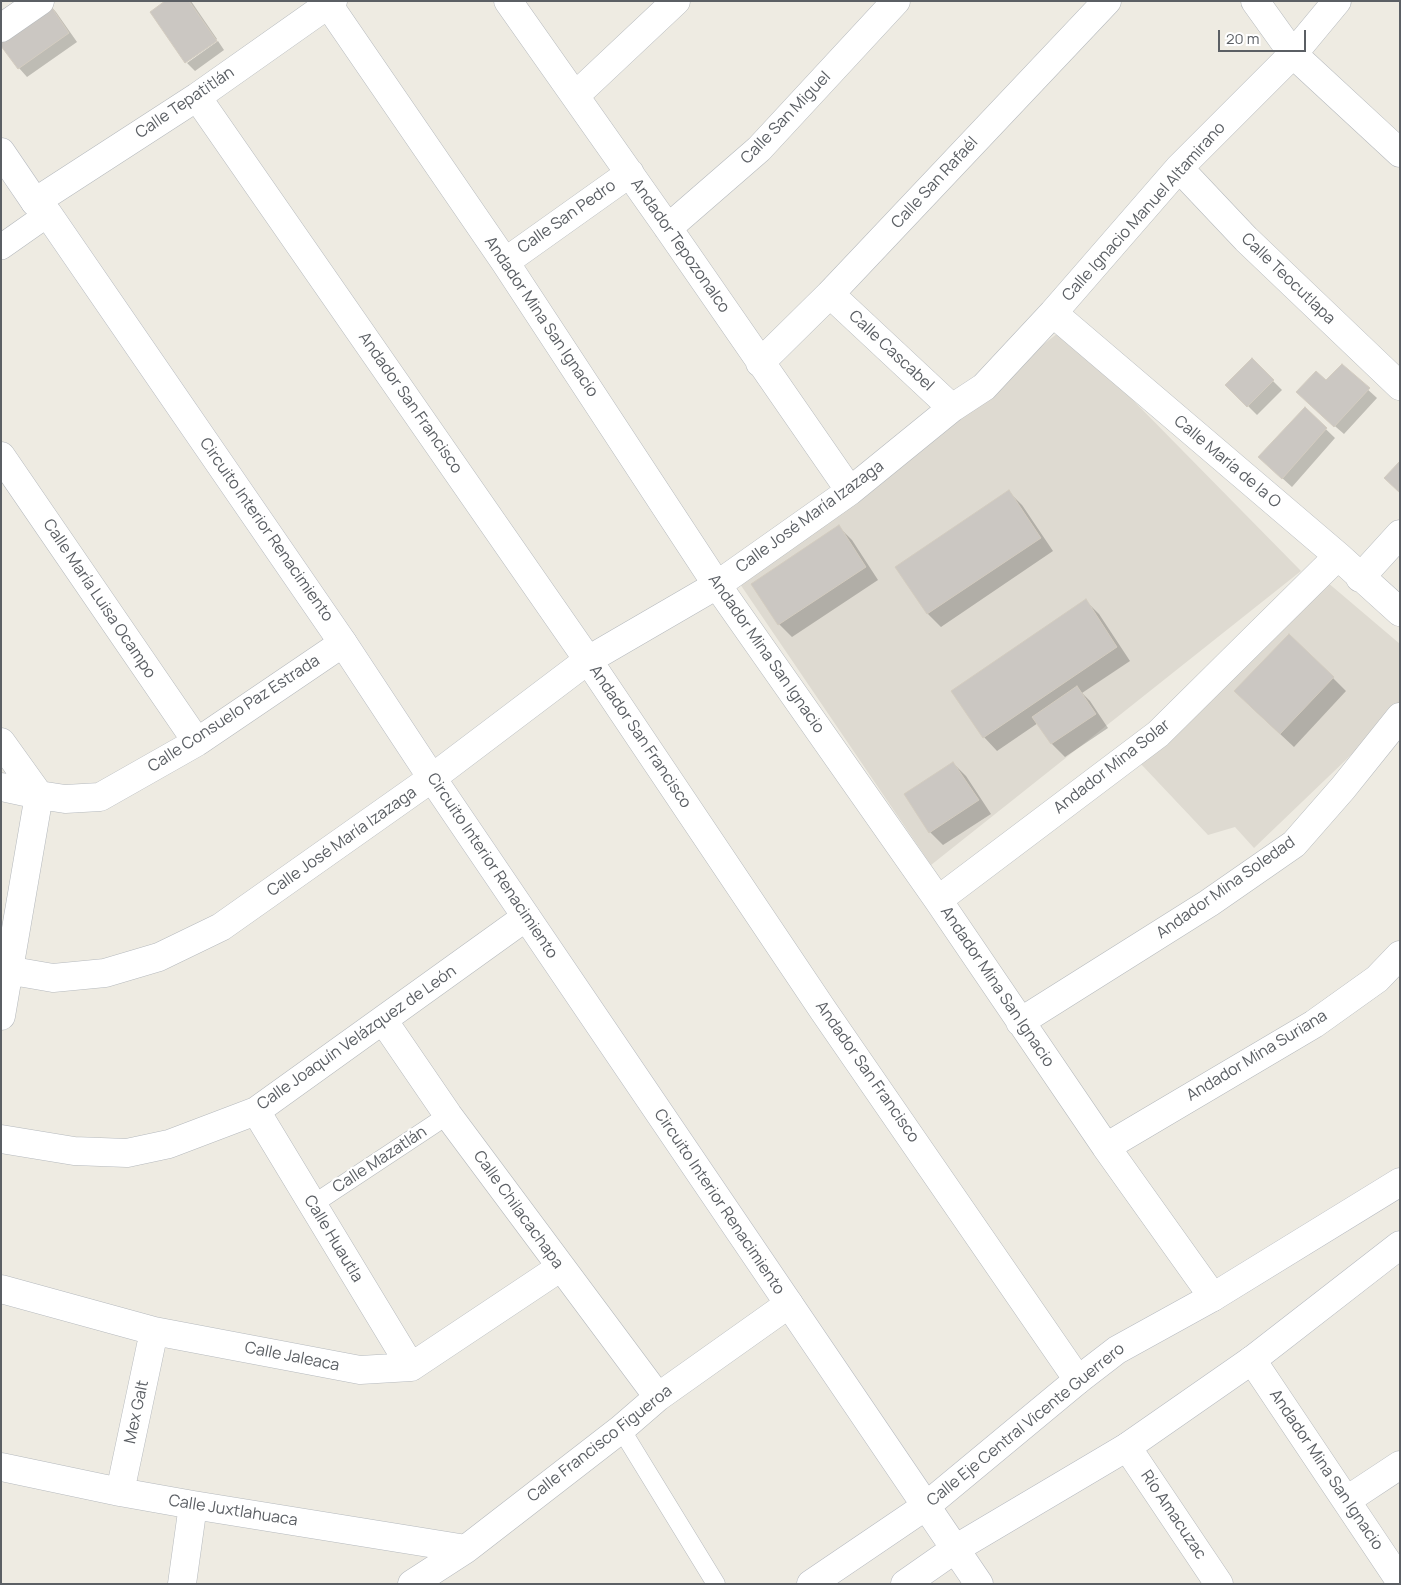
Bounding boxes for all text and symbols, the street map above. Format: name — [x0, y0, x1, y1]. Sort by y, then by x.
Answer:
scale bar — [1221, 20, 1308, 52]
text: 20 m — [1226, 28, 1259, 49]
street label: Calle Tepatitlán — [132, 63, 238, 143]
street label: Calle San Miguel — [737, 68, 835, 168]
street label: Calle Ignacio Manuel Altamirano — [1058, 119, 1230, 305]
street label: Calle San Rafaél — [888, 133, 982, 233]
street label: Andador Tepozonalco — [626, 175, 734, 317]
street label: Calle San Pedro — [514, 176, 620, 258]
street label: Calle Teocutlapa — [1237, 229, 1339, 329]
street label: Andador Mina San Ignacio — [480, 233, 602, 401]
street label: Calle Cascabel — [844, 307, 938, 395]
street label: Andador San Francisco — [354, 329, 466, 477]
street label: Calle María de la O — [1170, 412, 1284, 512]
street label: Circuito Interior Renacimiento — [195, 435, 337, 625]
street label: Calle José María Izazaga — [732, 457, 888, 577]
street label: Calle María Luisa Ocampo — [38, 516, 160, 682]
street label: Andador Mina San Ignacio — [704, 571, 828, 737]
street label: Calle Consuelo Paz Estrada — [145, 651, 323, 777]
street label: Andador San Francisco — [585, 662, 695, 812]
street label: Andador Mina Solar — [1050, 716, 1174, 818]
street label: Circuito Interior Renacimiento — [423, 770, 561, 962]
street label: Calle José María Izazaga — [264, 783, 420, 901]
street label: Andador Mina Soledad — [1153, 833, 1299, 943]
street label: Andador Mina San Ignacio — [936, 903, 1058, 1071]
street label: Calle Joaquín Velázquez de León — [254, 962, 460, 1114]
street label: Andador San Francisco — [811, 998, 923, 1146]
street label: Andador Mina Suriana — [1183, 1006, 1331, 1106]
street label: Circuito Interior Renacimiento — [650, 1106, 788, 1298]
street label: Calle Mazatlán — [329, 1123, 431, 1197]
street label: Calle Chilacachapa — [469, 1147, 567, 1273]
street label: Calle Huautla — [299, 1192, 367, 1286]
street label: Calle Jaleaca — [243, 1338, 341, 1376]
street label: Calle Eje Central Vicente Guerrero — [923, 1339, 1129, 1511]
street label: Mex Galt — [121, 1378, 153, 1446]
street label: Calle Francisco Figueroa — [524, 1382, 676, 1506]
street label: Andador Mina San Ignacio — [1265, 1386, 1387, 1554]
street label: Río Amacuzac — [1136, 1467, 1210, 1563]
street label: Calle Juxtlahuaca — [167, 1491, 299, 1531]

